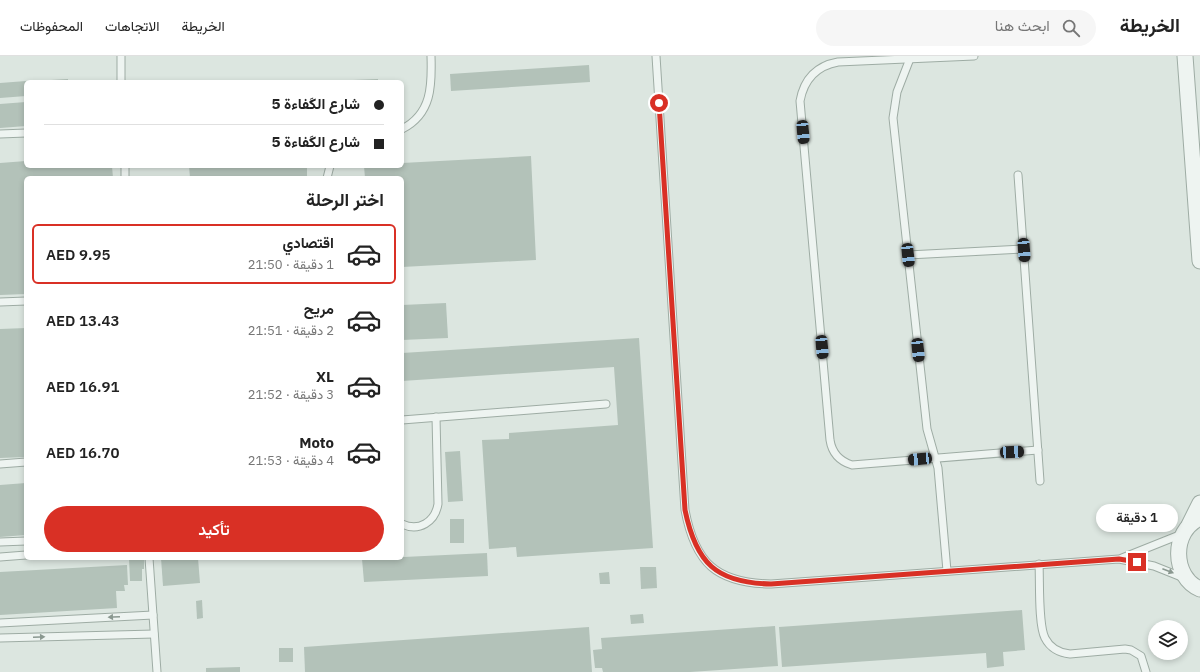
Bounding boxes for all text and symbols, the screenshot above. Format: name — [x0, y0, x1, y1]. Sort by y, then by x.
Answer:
search box — [816, 10, 1096, 46]
text: الخريطة — [1120, 13, 1180, 37]
text: ابحث هنا — [995, 16, 1050, 35]
text: المحفوظات — [20, 17, 83, 35]
text: الاتجاهات — [105, 17, 159, 35]
text: الخريطة — [181, 17, 225, 35]
icon: search — [1060, 17, 1082, 39]
text: شارع الكَفاءة 5 — [271, 94, 360, 113]
route start — [650, 94, 668, 112]
car — [796, 120, 810, 144]
text: شارع الكَفاءة 5 — [271, 132, 360, 151]
text: اختر الرحلة — [306, 188, 384, 211]
text: اقتصادي — [282, 233, 334, 252]
icon: car — [346, 236, 382, 272]
car — [1017, 238, 1031, 262]
car — [901, 242, 915, 268]
text: AED 9.95 — [46, 245, 110, 264]
text: 1 دقيقة · 21:50 — [248, 256, 334, 273]
text: مريح — [304, 299, 334, 318]
icon: car — [346, 302, 382, 338]
text: AED 13.43 — [46, 311, 119, 330]
text: 2 دقيقة · 21:51 — [248, 322, 334, 339]
car — [815, 335, 829, 359]
car — [911, 337, 925, 363]
text: XL — [316, 367, 334, 386]
icon: car — [346, 368, 382, 404]
text: AED 16.91 — [46, 377, 119, 396]
text: 3 دقيقة · 21:52 — [248, 386, 334, 403]
text: Moto — [299, 433, 334, 452]
icon: car — [346, 434, 382, 470]
text: AED 16.70 — [46, 443, 119, 462]
car — [1000, 445, 1024, 459]
text: 4 دقيقة · 21:53 — [248, 452, 334, 469]
car — [908, 452, 932, 466]
callout: 1 دقيقة — [1096, 504, 1178, 532]
button: تأكيد — [44, 506, 384, 552]
text: 1 دقيقة — [1116, 509, 1158, 526]
route end — [1128, 553, 1146, 571]
one-way arrow — [1162, 569, 1174, 575]
one-way arrow — [107, 614, 120, 620]
map controls — [1148, 620, 1188, 660]
button: layers — [1148, 620, 1188, 660]
one-way arrow — [33, 634, 45, 641]

